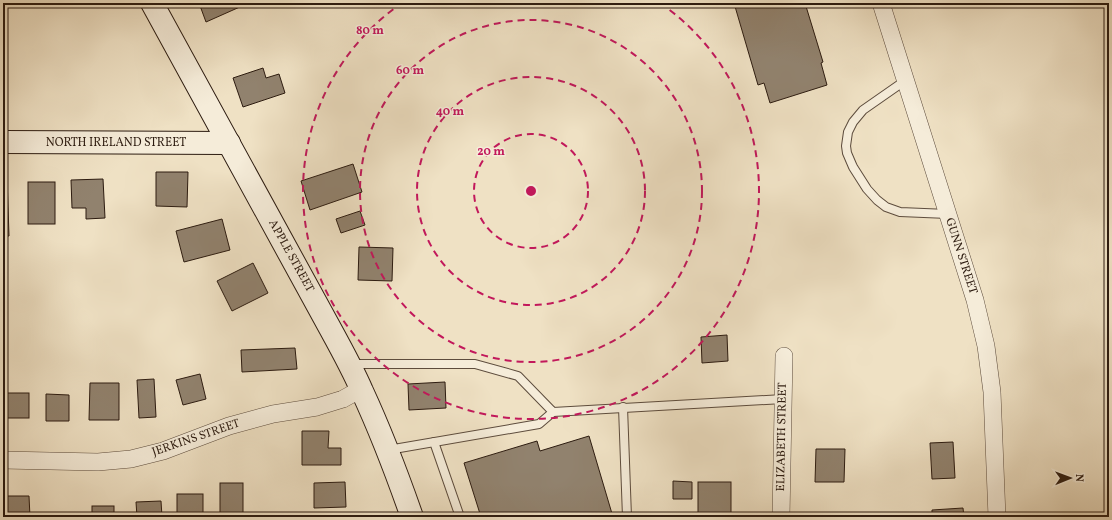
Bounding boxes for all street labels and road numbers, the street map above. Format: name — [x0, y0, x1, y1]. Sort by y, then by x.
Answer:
street label: NORTH IRELAND STREET — [46, 135, 186, 151]
street label: GUNN STREET — [941, 216, 981, 296]
street label: APPLE STREET — [264, 217, 318, 295]
street label: ELIZABETH STREET — [773, 382, 791, 492]
street label: JERKINS STREET — [150, 415, 242, 461]

